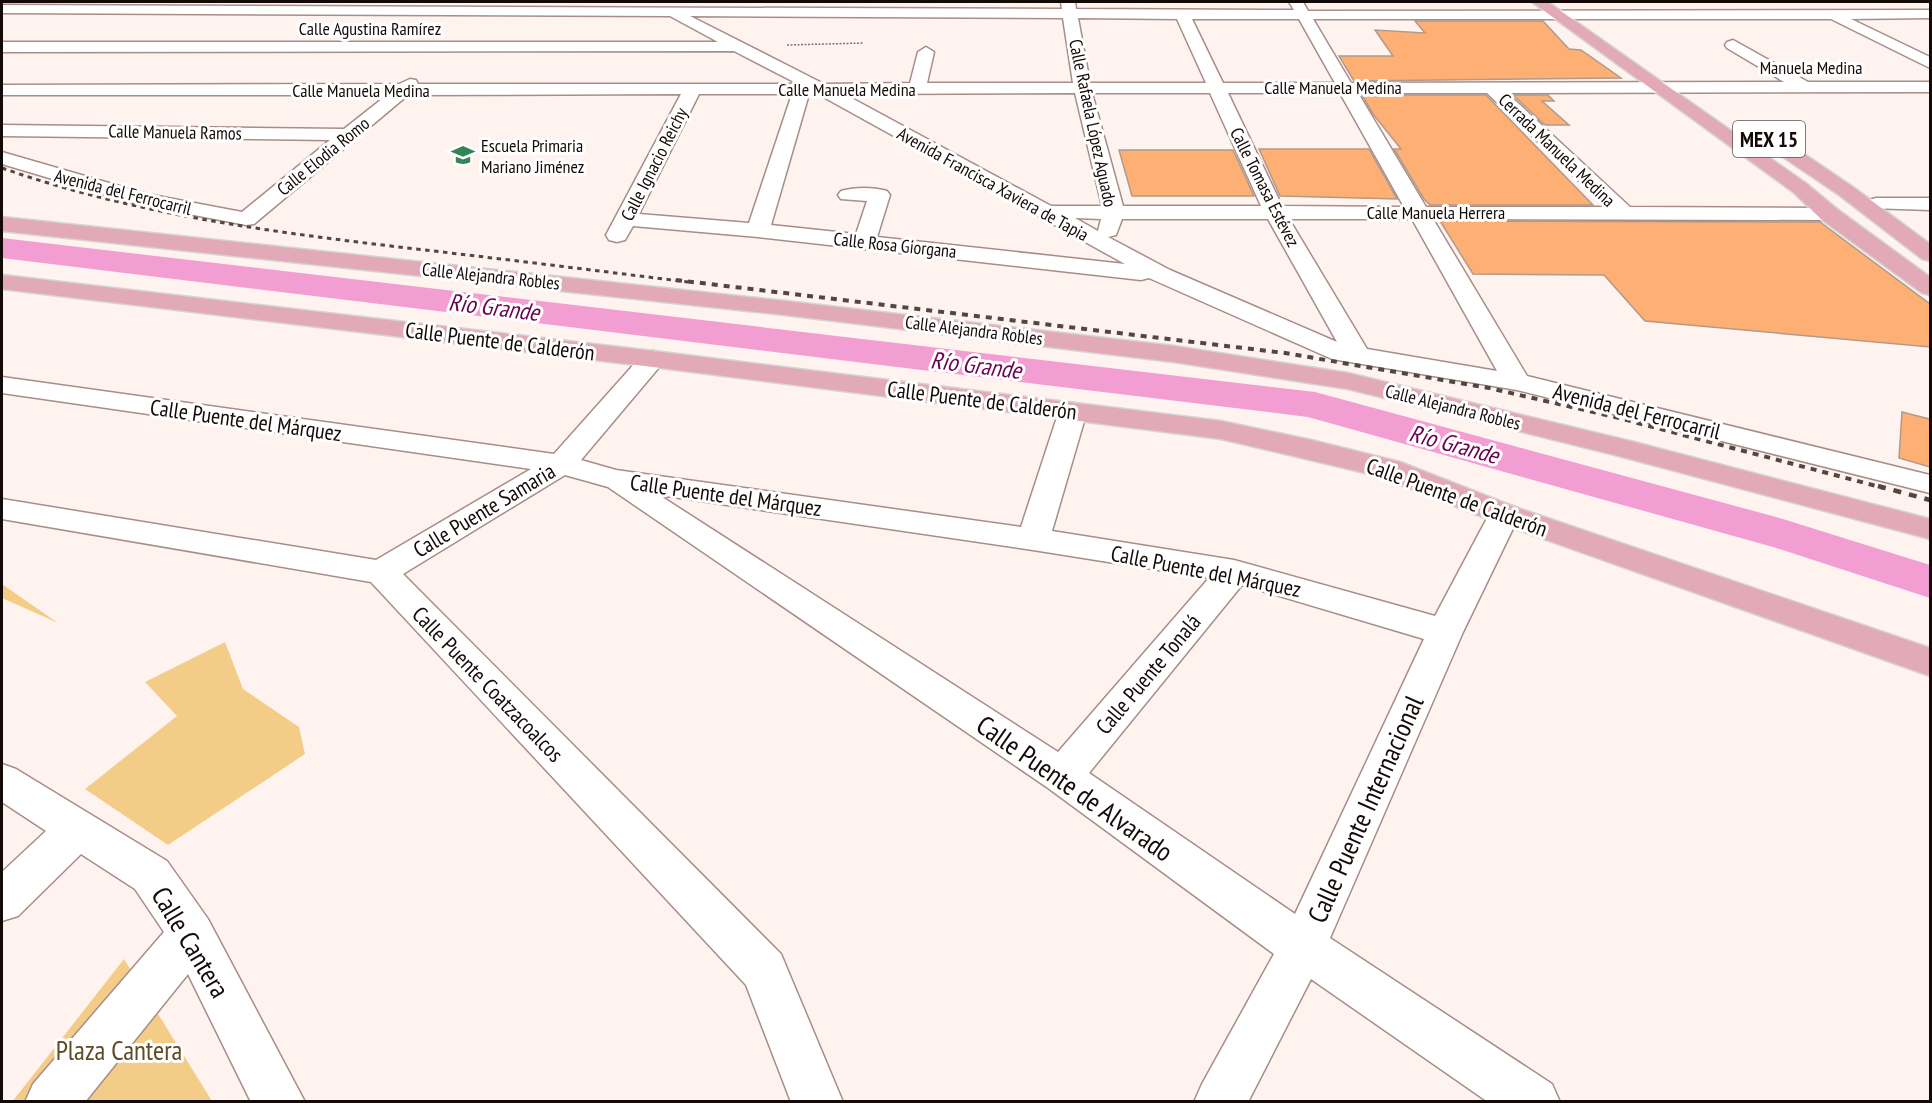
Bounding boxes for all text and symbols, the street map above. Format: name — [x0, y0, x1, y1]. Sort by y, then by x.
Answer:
street label: Calle Agustina Ramírez — [299, 17, 441, 40]
street label: Calle Rafaela López Aguado — [1064, 37, 1122, 209]
street label: Manuela Medina — [1760, 56, 1862, 79]
street label: Calle Manuela Medina — [1264, 76, 1402, 99]
street label: Calle Manuela Medina — [778, 78, 916, 101]
street label: Calle Manuela Medina — [292, 79, 430, 102]
street label: Cerrada Manuela Medina — [1494, 88, 1620, 212]
street label: Calle Ignacio Reichy — [616, 103, 693, 225]
street label: Calle Elodia Romo — [272, 112, 374, 200]
street label: Calle Manuela Ramos — [108, 119, 242, 145]
road number: MEX 15 — [1733, 121, 1805, 157]
street label: Avenida Francisca Xaviera de Tapia — [893, 122, 1093, 246]
street label: Calle Tomasa Estévez — [1225, 123, 1305, 251]
place label: Escuela Primaria Mariano Jiménez — [481, 134, 584, 178]
school or university icon: Escuela Primaria Mariano Jiménez — [450, 142, 476, 168]
street label: Avenida del Ferrocarril — [52, 164, 195, 220]
street label: Calle Manuela Herrera — [1367, 201, 1505, 224]
street label: Calle Rosa Giorgana — [833, 227, 957, 263]
street label: Calle Alejandra Robles — [421, 257, 561, 295]
water label: Río Grande — [447, 286, 543, 328]
street label: Calle Alejandra Robles — [904, 310, 1044, 350]
street label: Calle Puente de Calderón — [404, 315, 596, 367]
water label: Río Grande — [929, 344, 1025, 386]
street label: Calle Puente de Calderón — [886, 374, 1078, 426]
street label: Avenida del Ferrocarril — [1550, 377, 1724, 446]
street label: Calle Alejandra Robles — [1383, 379, 1523, 435]
street label: Calle Puente del Márquez — [149, 393, 344, 447]
water label: Río Grande — [1406, 417, 1504, 471]
street label: Calle Puente de Calderón — [1363, 451, 1551, 543]
street label: Calle Puente Samaria — [408, 457, 560, 563]
street label: Calle Puente del Márquez — [629, 468, 824, 522]
street label: Calle Puente del Márquez — [1109, 539, 1303, 603]
street label: Calle Puente Coatzacoalcos — [406, 600, 570, 768]
street label: Calle Puente Tonalá — [1089, 608, 1207, 740]
street label: Calle Puente Internacional — [1300, 689, 1431, 928]
street label: Calle Puente de Alvarado — [970, 707, 1180, 869]
street label: Calle Cantera — [145, 880, 237, 1004]
park label: Plaza Cantera — [56, 1033, 182, 1067]

